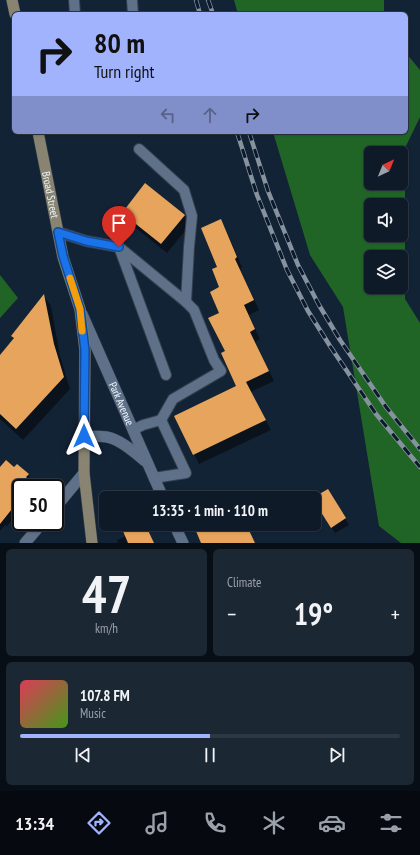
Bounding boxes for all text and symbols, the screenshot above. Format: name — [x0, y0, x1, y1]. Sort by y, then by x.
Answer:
text: 80 m — [94, 24, 145, 61]
icon: right — [28, 28, 80, 80]
text: Turn right — [94, 60, 154, 83]
icon: left — [157, 104, 179, 126]
icon: ahead — [199, 104, 221, 126]
icon: right — [241, 104, 263, 126]
north arrow — [364, 146, 408, 190]
map controls — [364, 146, 408, 294]
street label: Broad Street — [39, 170, 62, 219]
button: sound — [364, 198, 408, 242]
pin — [102, 206, 136, 247]
icon: arrive — [108, 212, 130, 234]
button: layers — [364, 250, 408, 294]
street label: Park Avenue — [106, 380, 137, 428]
position arrow — [63, 415, 105, 457]
speed limit sign: 50 — [12, 479, 64, 531]
text: 13:35 · 1 min · 110 m — [152, 501, 268, 520]
text: 47 — [82, 560, 131, 627]
text: Climate — [227, 574, 261, 591]
text: 19° — [294, 594, 333, 633]
text: − — [227, 600, 236, 628]
text: + — [391, 600, 400, 628]
text: km/h — [95, 620, 118, 637]
text: 107.8 FM — [80, 686, 130, 705]
text: Music — [80, 705, 106, 722]
icon: previous — [72, 744, 94, 766]
icon: pause — [199, 744, 221, 766]
icon: next — [326, 744, 348, 766]
icon: directions — [85, 809, 113, 837]
icon: music — [143, 809, 171, 837]
icon: phone — [201, 809, 229, 837]
icon: climate — [260, 809, 288, 837]
icon: car — [318, 809, 346, 837]
icon: filters — [377, 809, 405, 837]
text: 13:34 — [15, 812, 54, 835]

